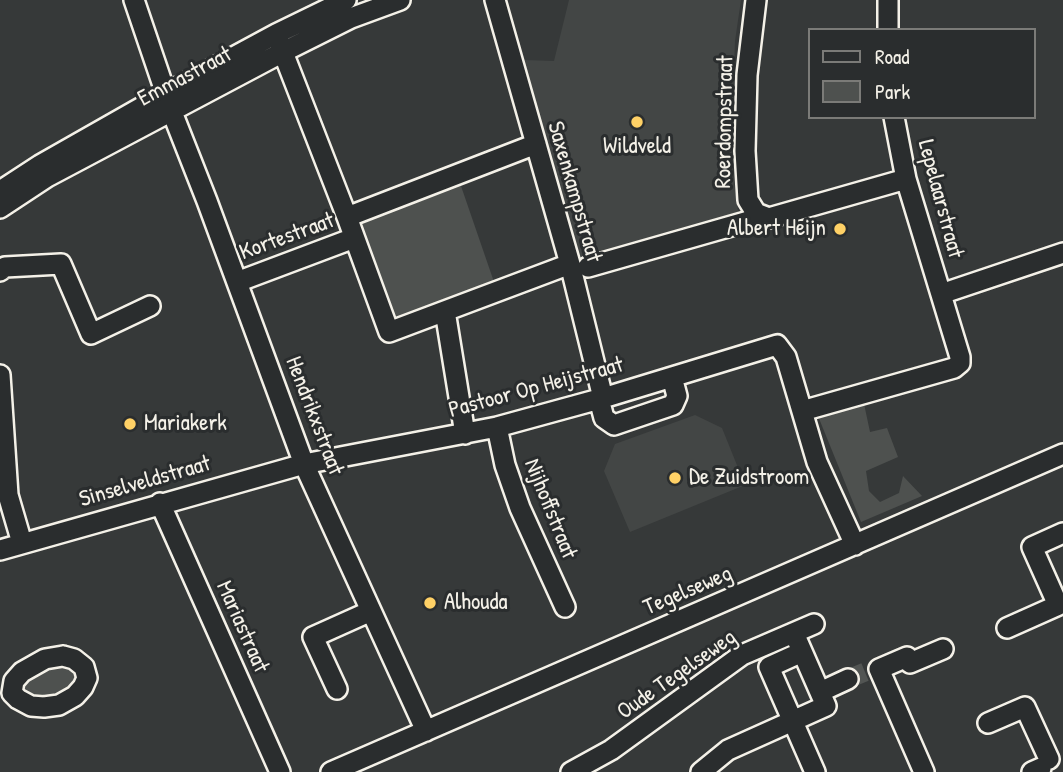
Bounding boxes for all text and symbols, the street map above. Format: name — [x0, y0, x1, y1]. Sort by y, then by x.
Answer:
legend — [808, 28, 1035, 119]
street label: Emmastraat — [133, 41, 237, 113]
text: Road — [875, 42, 909, 71]
street label: Roerdompstraat — [710, 55, 740, 189]
text: Park — [875, 77, 910, 106]
marker: Wildveld — [629, 114, 645, 130]
street label: Saxenkampstraat — [541, 118, 607, 266]
place label: Wildveld — [603, 133, 671, 161]
street label: Lepelaarstraat — [911, 137, 969, 261]
street label: Kortestraat — [236, 207, 338, 267]
place label: Albert Heijn — [727, 215, 826, 243]
marker: Albert Heijn — [832, 221, 848, 237]
street label: Pastoor Op Heijstraat — [446, 351, 626, 425]
street label: Hendrikxstraat — [279, 353, 349, 479]
place label: Mariakerk — [144, 410, 227, 438]
marker: Mariakerk — [122, 416, 138, 432]
street label: Sinselveldstraat — [76, 450, 214, 514]
street label: Nijhoffstraat — [517, 455, 583, 563]
place label: De Zuidstroom — [689, 464, 809, 492]
marker: De Zuidstroom — [667, 470, 683, 486]
street label: Tegelseweg — [640, 560, 736, 622]
street label: Mariastraat — [210, 577, 274, 677]
place label: Alhouda — [444, 589, 507, 617]
marker: Alhouda — [422, 595, 438, 611]
street label: Oude Tegelseweg — [612, 624, 742, 726]

